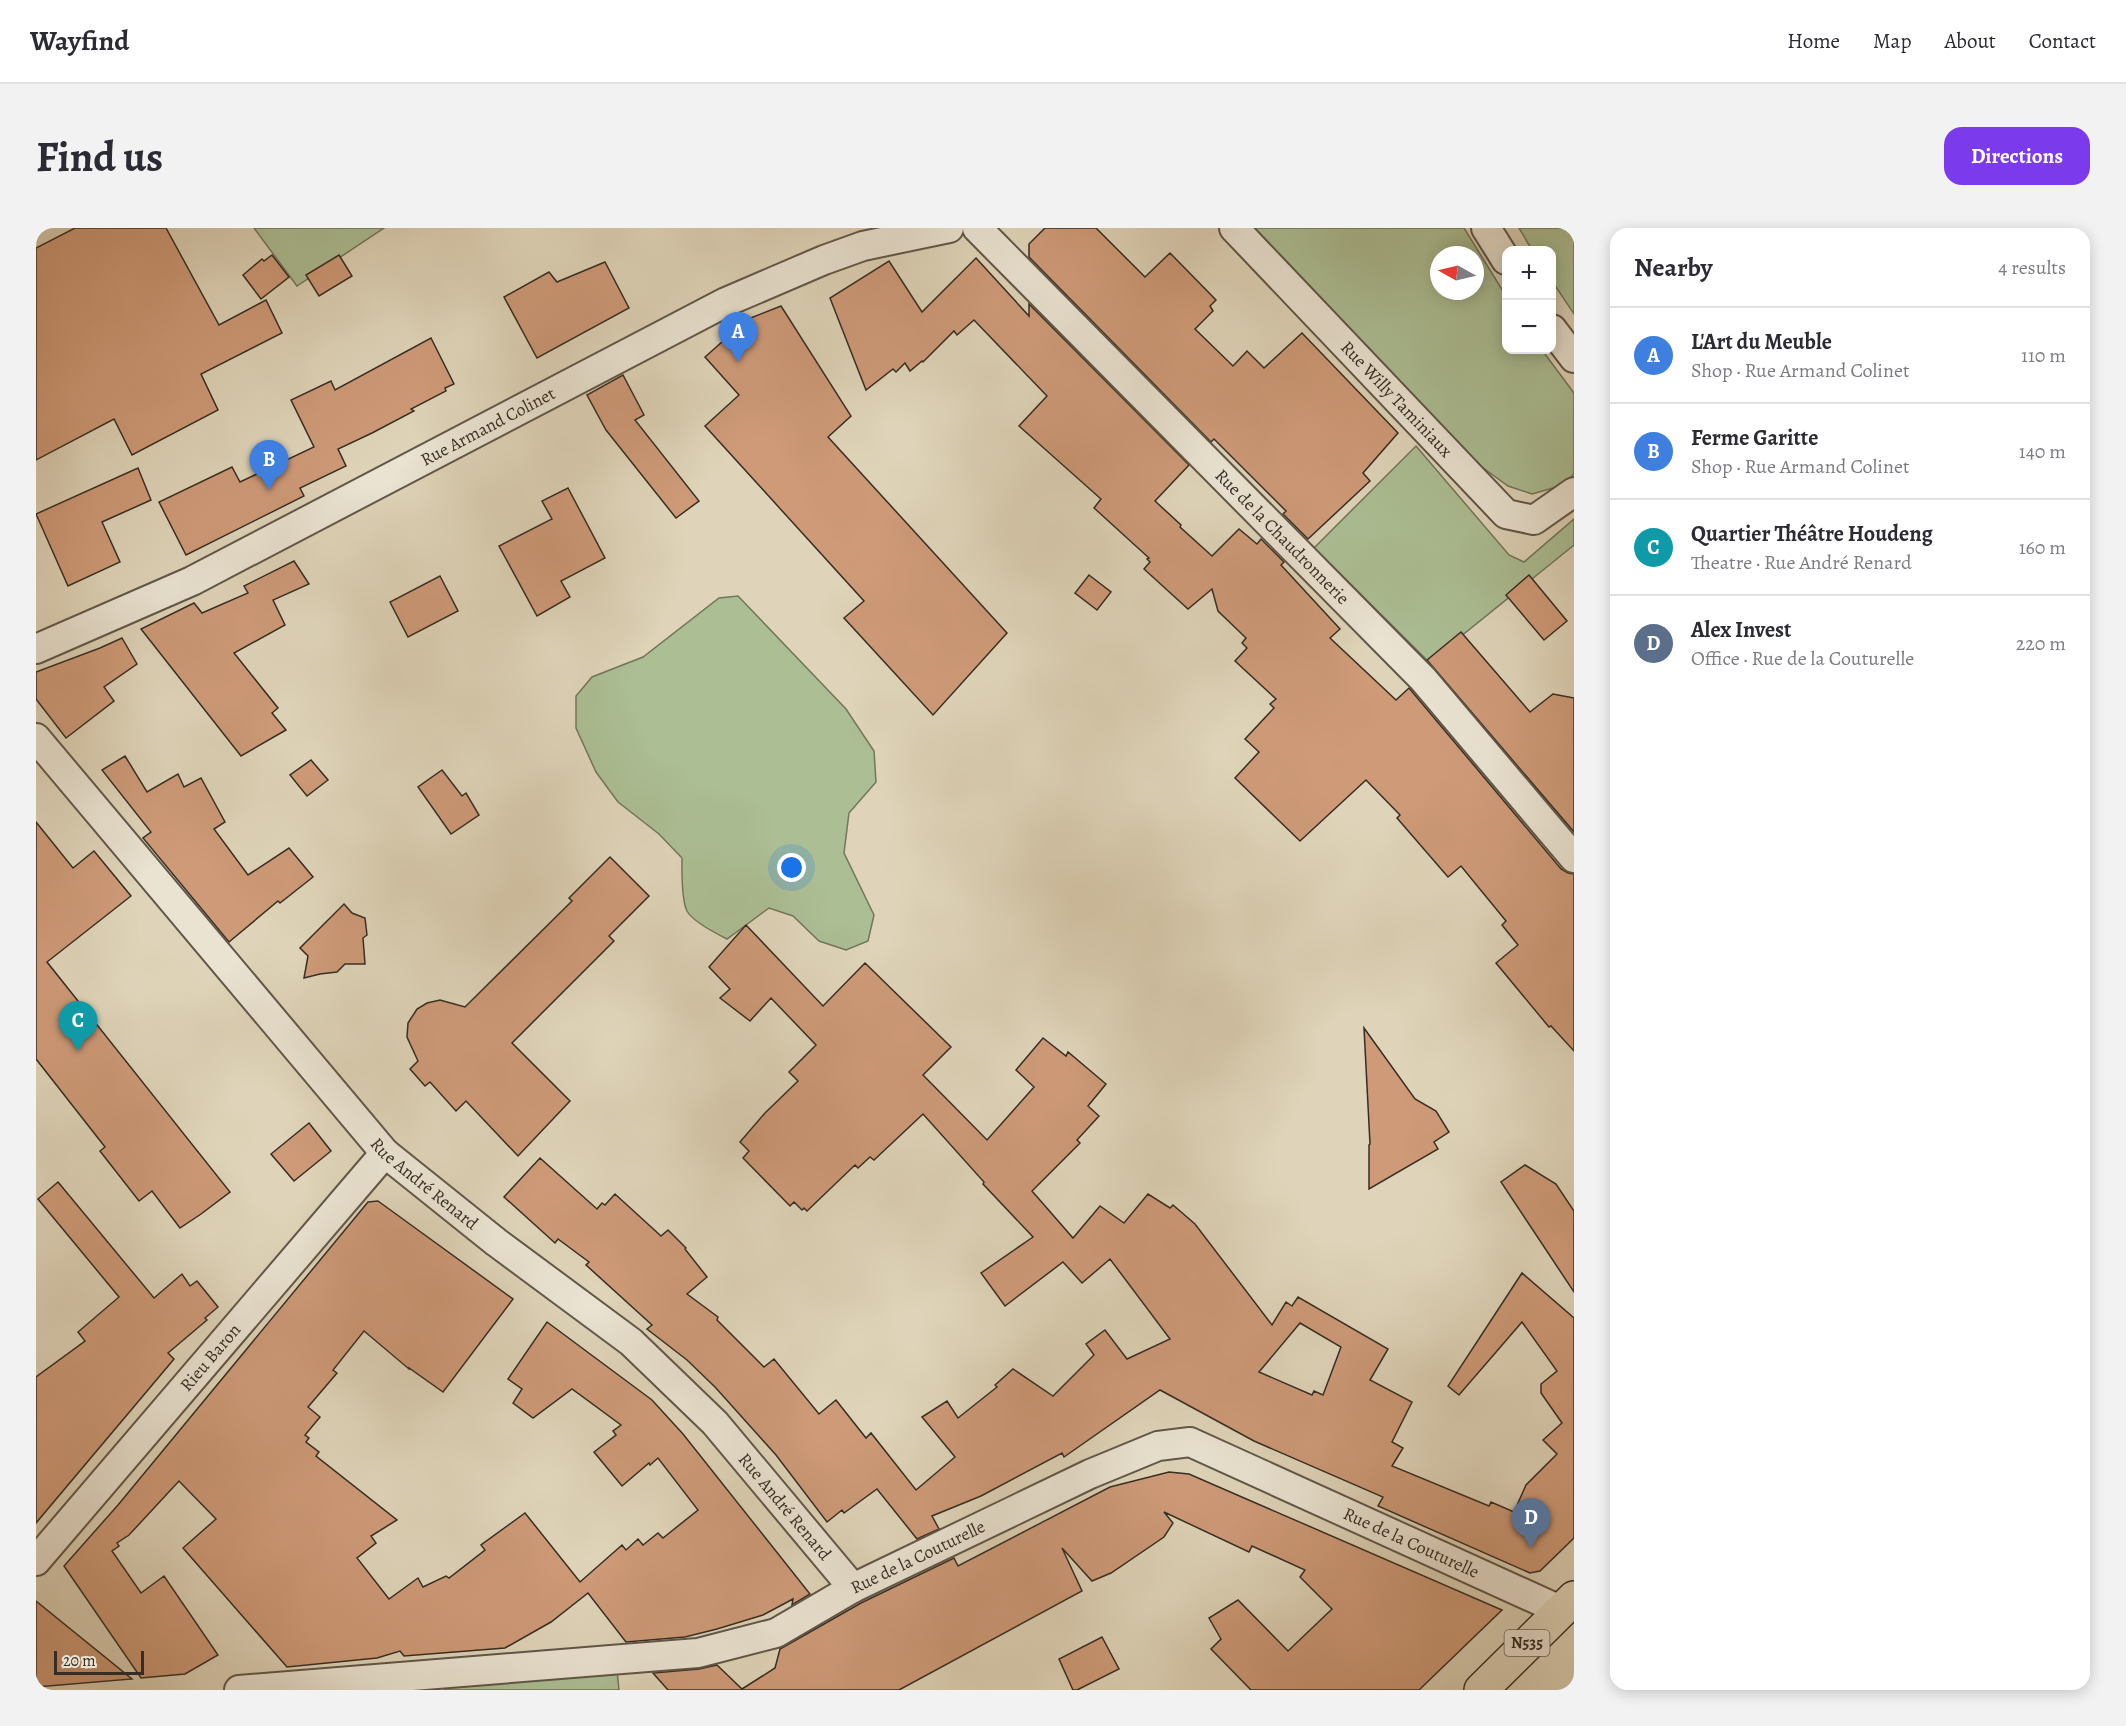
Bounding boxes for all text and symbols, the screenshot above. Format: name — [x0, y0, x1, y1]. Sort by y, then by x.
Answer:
text: Wayfind — [30, 22, 129, 60]
text: Home — [1787, 27, 1840, 55]
text: Map — [1873, 27, 1911, 55]
text: About — [1944, 27, 1996, 55]
text: Contact — [2029, 27, 2096, 55]
button: Directions — [1944, 127, 2090, 185]
text: Find us — [36, 128, 163, 185]
north arrow — [1430, 246, 1484, 300]
map controls — [1502, 246, 1556, 354]
button: + — [1502, 246, 1556, 300]
text: Nearby — [1634, 250, 1713, 285]
text: 4 results — [1998, 254, 2066, 281]
button: − — [1502, 300, 1556, 354]
pin: A — [718, 312, 758, 362]
text: L'Art du Meuble — [1691, 327, 1832, 357]
street label: Rue Willy Taminiaux — [1335, 335, 1458, 463]
text: A — [1647, 342, 1660, 369]
text: 110 m — [2021, 342, 2066, 369]
text: Shop · Rue Armand Colinet — [1691, 357, 1910, 384]
street label: Rue Armand Colinet — [416, 381, 559, 471]
text: Ferme Garitte — [1691, 423, 1818, 453]
text: B — [1647, 438, 1660, 465]
text: 140 m — [2019, 438, 2066, 465]
pin: B — [250, 440, 288, 490]
text: Shop · Rue Armand Colinet — [1691, 453, 1910, 480]
street label: Rue de la Chaudronnerie — [1210, 463, 1355, 610]
text: Quartier Théâtre Houdeng — [1691, 519, 1933, 549]
text: C — [1647, 534, 1660, 561]
text: 160 m — [2019, 534, 2066, 561]
text: Theatre · Rue André Renard — [1691, 549, 1912, 576]
text: Alex Invest — [1691, 615, 1791, 645]
text: D — [1647, 630, 1660, 657]
text: 220 m — [2016, 630, 2066, 657]
text: Office · Rue de la Couturelle — [1691, 645, 1914, 672]
your location — [777, 853, 806, 882]
pin: C — [58, 1002, 98, 1051]
street label: Rue André Renard — [365, 1132, 484, 1235]
street label: Rieu Baron — [174, 1318, 246, 1396]
street label: Rue André Renard — [733, 1448, 837, 1565]
pin: D — [1512, 1498, 1550, 1548]
street label: Rue de la Couturelle — [1340, 1501, 1483, 1584]
street label: Rue de la Couturelle — [846, 1514, 989, 1599]
road number: N535 — [1504, 1630, 1550, 1656]
scale bar — [54, 1648, 144, 1676]
text: 20 m — [63, 1650, 96, 1672]

